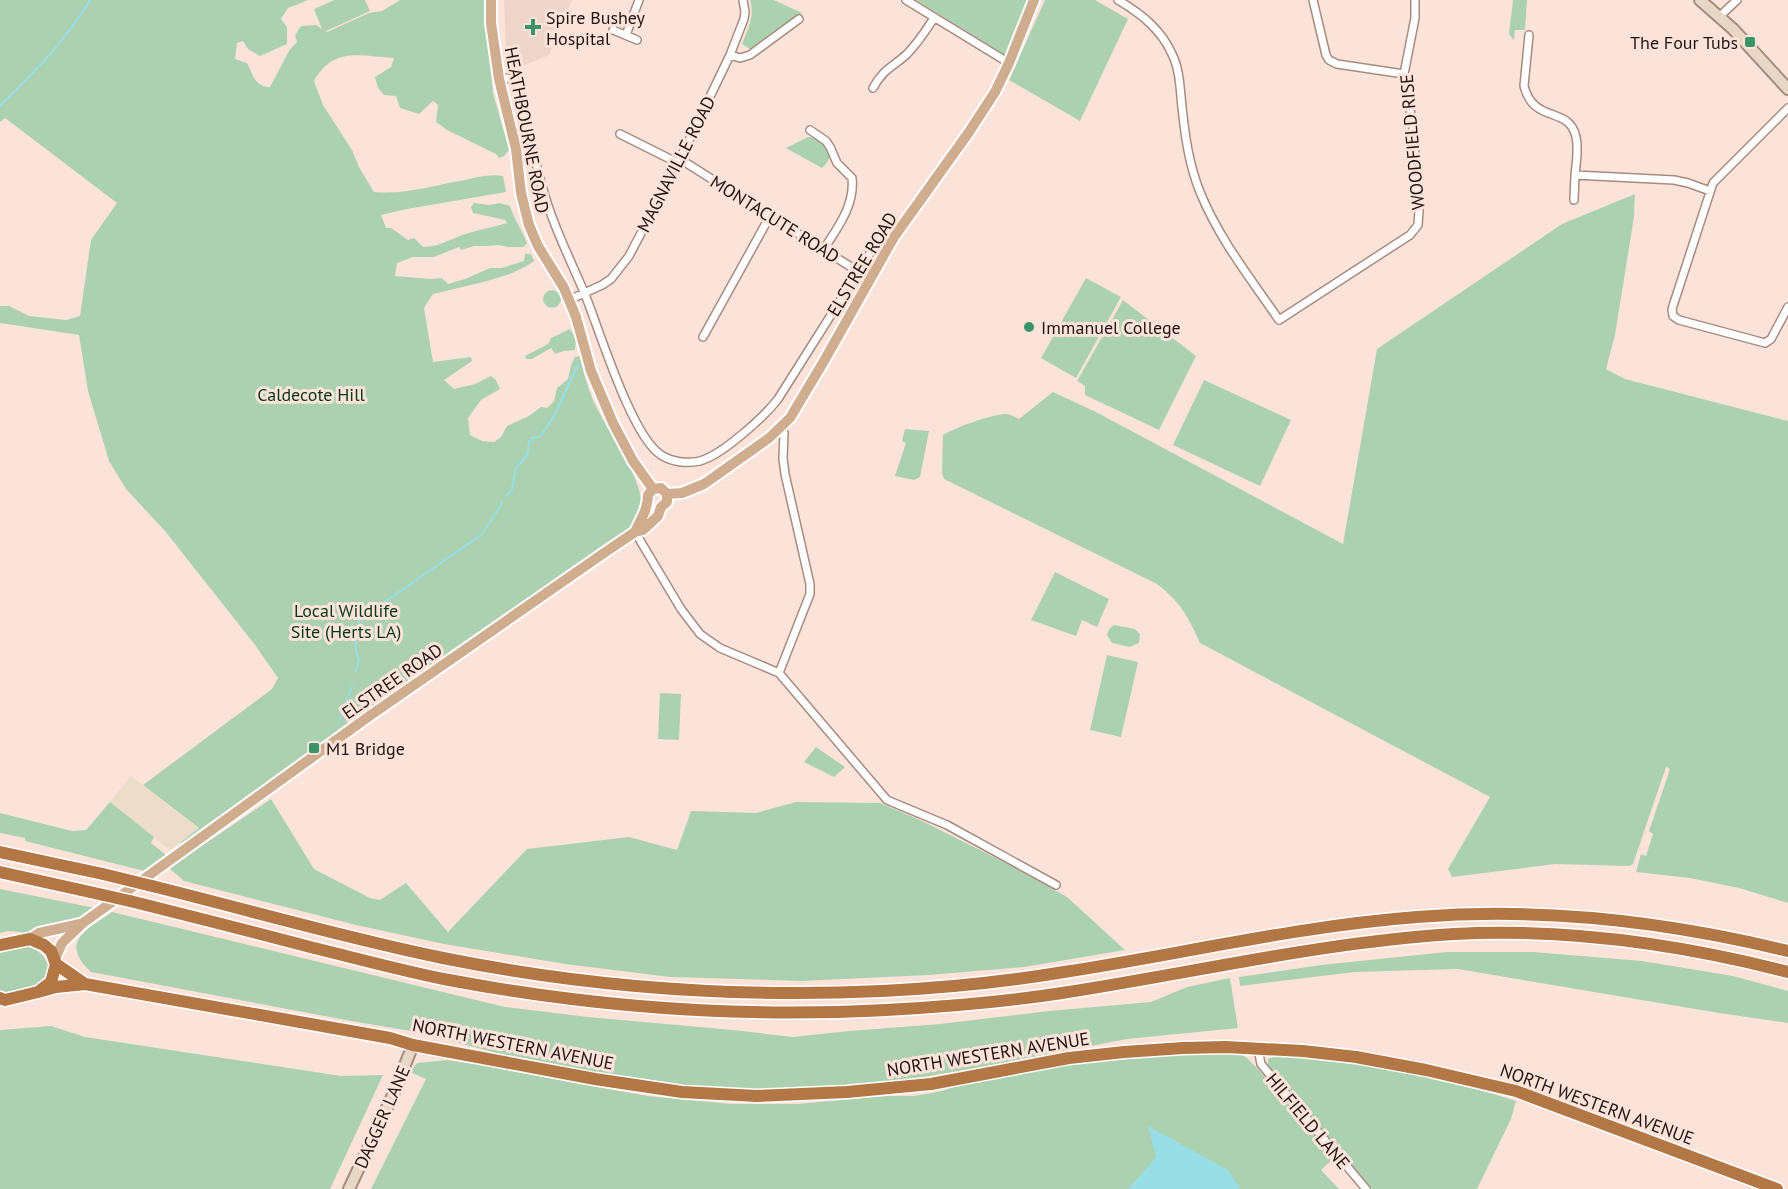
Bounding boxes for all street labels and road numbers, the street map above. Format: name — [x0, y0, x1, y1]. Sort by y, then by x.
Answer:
street label: HEATHBOURNE ROAD — [500, 45, 554, 215]
street label: WOODFIELD RISE — [1395, 73, 1429, 211]
street label: MAGNAVILLE ROAD — [632, 92, 720, 236]
street label: MONTACUTE ROAD — [706, 170, 844, 268]
street label: ELSTREE ROAD — [822, 208, 902, 320]
street label: ELSTREE ROAD — [337, 638, 447, 724]
street label: NORTH WESTERN AVENUE — [410, 1013, 616, 1075]
street label: NORTH WESTERN AVENUE — [885, 1027, 1091, 1081]
street label: NORTH WESTERN AVENUE — [1497, 1058, 1697, 1150]
street label: DAGGER LANE — [349, 1062, 415, 1172]
street label: HILFIELD LANE — [1261, 1068, 1355, 1174]

